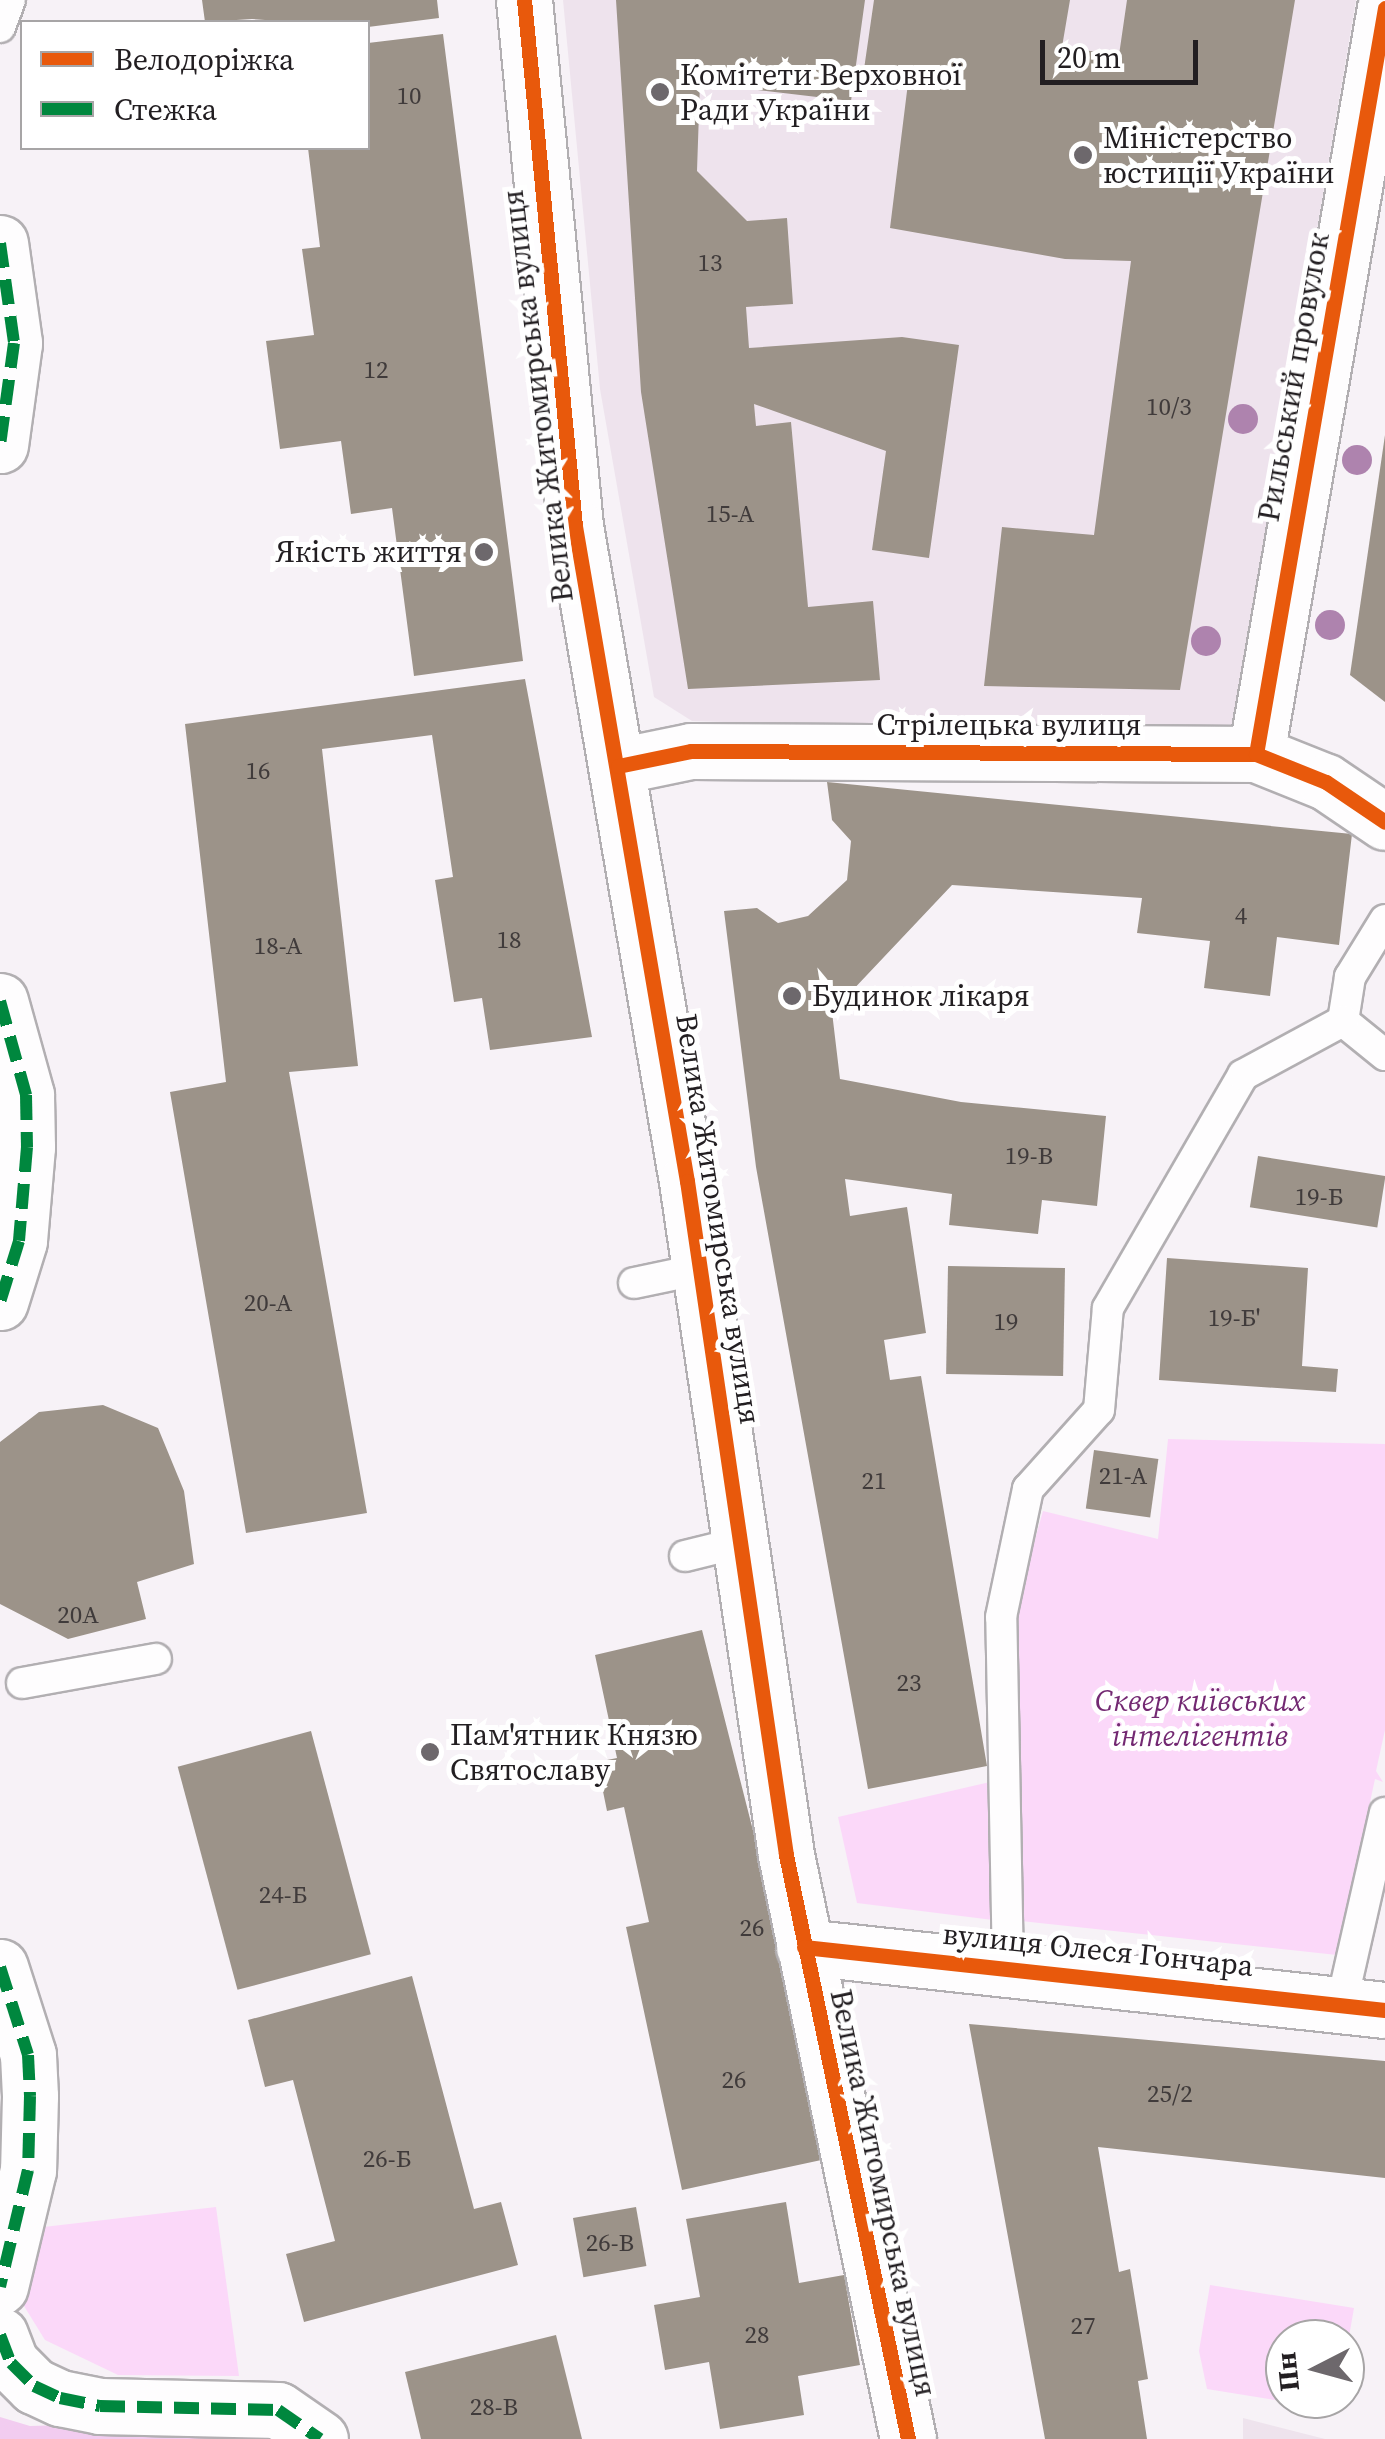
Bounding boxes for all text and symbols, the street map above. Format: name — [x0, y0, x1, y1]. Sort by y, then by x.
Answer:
legend — [20, 20, 370, 150]
scale bar — [1045, 20, 1202, 82]
text: 20 m — [1057, 37, 1121, 78]
text: Велодоріжка — [114, 39, 294, 80]
place label: Комітети Верховної Ради України — [680, 57, 961, 128]
house number: 10 — [397, 80, 421, 110]
marker: Комітети Верховної Ради України — [649, 81, 671, 103]
text: Стежка — [114, 89, 217, 130]
place label: Міністерство юстиції України — [1103, 120, 1335, 190]
marker: Міністерство юстиції України — [1072, 144, 1094, 166]
street label: Велика Житомирська вулиця — [495, 188, 581, 604]
street label: Рильський провулок — [1251, 230, 1337, 524]
house number: 13 — [698, 247, 722, 277]
house number: 12 — [364, 354, 388, 384]
house number: 10/3 — [1146, 391, 1192, 421]
house number: 15-А — [706, 498, 754, 528]
place label: Якість життя — [275, 534, 462, 570]
marker: Якість життя — [471, 539, 497, 565]
street label: Стрілецька вулиця — [876, 707, 1142, 743]
house number: 16 — [246, 755, 270, 785]
house number: 4 — [1235, 900, 1247, 930]
house number: 18 — [497, 924, 521, 954]
house number: 18-А — [254, 930, 302, 960]
place label: Будинок лікаря — [812, 978, 1030, 1014]
marker: Будинок лікаря — [781, 985, 803, 1007]
street label: Велика Житомирська вулиця — [668, 1011, 768, 1427]
house number: 19-В — [1005, 1140, 1053, 1170]
house number: 19-Б — [1295, 1181, 1343, 1211]
house number: 20-А — [244, 1287, 292, 1317]
house number: 19-Б' — [1208, 1302, 1260, 1332]
house number: 19 — [994, 1306, 1018, 1336]
house number: 21-А — [1099, 1460, 1147, 1490]
house number: 21 — [862, 1465, 886, 1495]
house number: 20А — [57, 1599, 99, 1629]
house number: 23 — [897, 1667, 921, 1697]
park label: Сквер київських інтелігентів — [1095, 1683, 1305, 1754]
place label: Пам'ятник Князю Святославу — [450, 1717, 698, 1788]
marker: Пам'ятник Князю Святославу — [419, 1741, 441, 1763]
house number: 24-Б — [259, 1879, 307, 1909]
house number: 26 — [740, 1912, 764, 1942]
street label: вулиця Олеся Гончара — [941, 1916, 1255, 1984]
street label: Велика Житомирська вулиця — [822, 1986, 944, 2400]
house number: 26 — [722, 2064, 746, 2094]
house number: 25/2 — [1147, 2078, 1193, 2108]
house number: 26-Б — [363, 2143, 411, 2173]
house number: 26-В — [586, 2227, 634, 2257]
house number: 27 — [1071, 2310, 1095, 2340]
house number: 28 — [745, 2319, 769, 2349]
north arrow — [1265, 2319, 1365, 2419]
text: Пн — [1266, 2350, 1308, 2393]
house number: 28-В — [470, 2391, 518, 2421]

